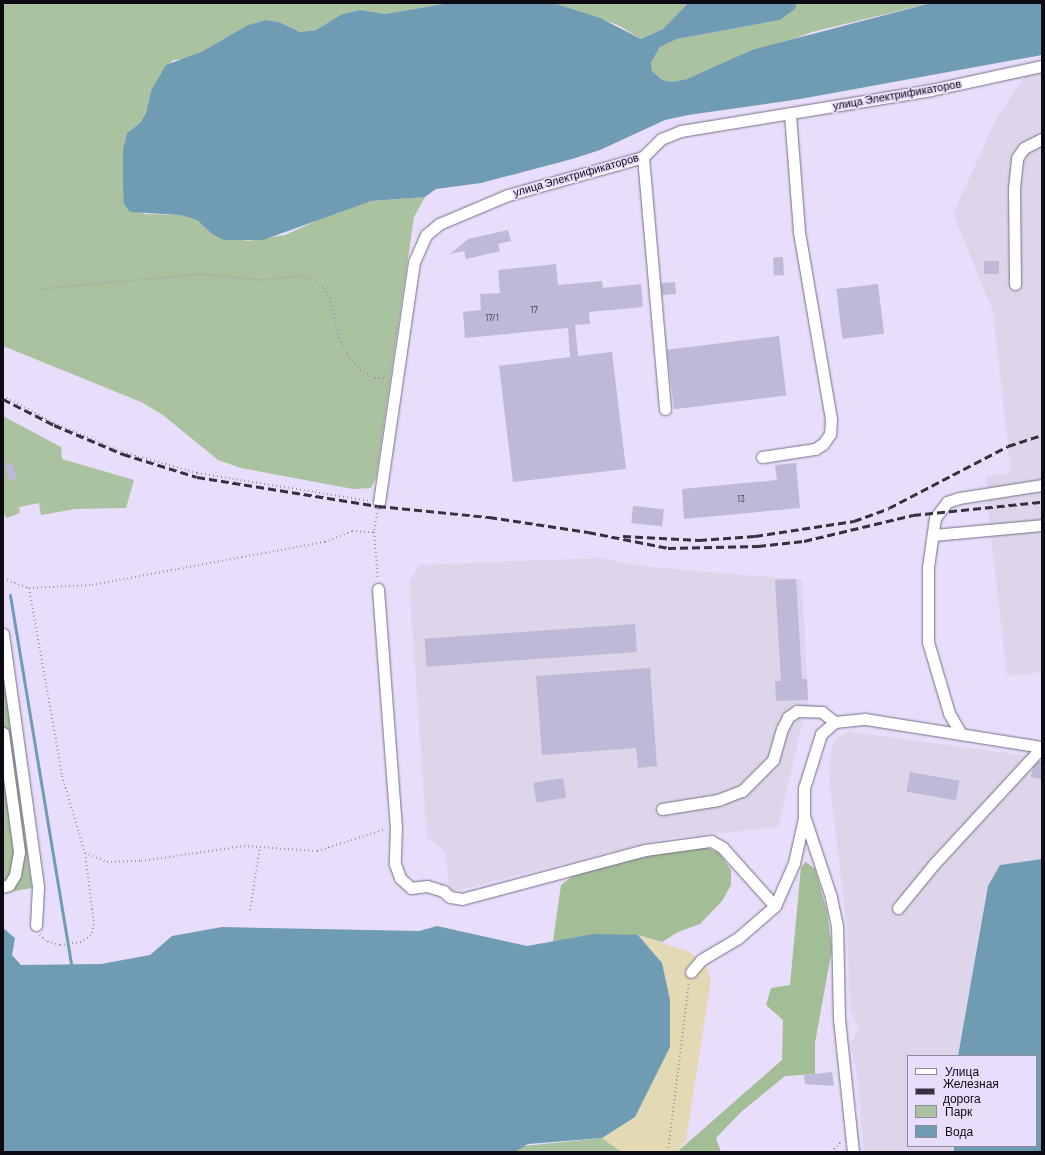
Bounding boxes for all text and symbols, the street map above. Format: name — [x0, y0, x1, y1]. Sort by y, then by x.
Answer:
street label: улица Электрификаторов — [832, 77, 962, 113]
street label: улица Электрификаторов — [512, 151, 640, 199]
house number: 17 — [530, 305, 538, 315]
house number: 17/1 — [485, 313, 499, 323]
house number: 13 — [737, 494, 745, 504]
legend — [907, 1055, 1037, 1147]
text: Улица — [945, 1064, 979, 1078]
text: Железная дорога — [943, 1076, 999, 1105]
text: Парк — [945, 1104, 972, 1118]
text: Вода — [945, 1124, 973, 1138]

